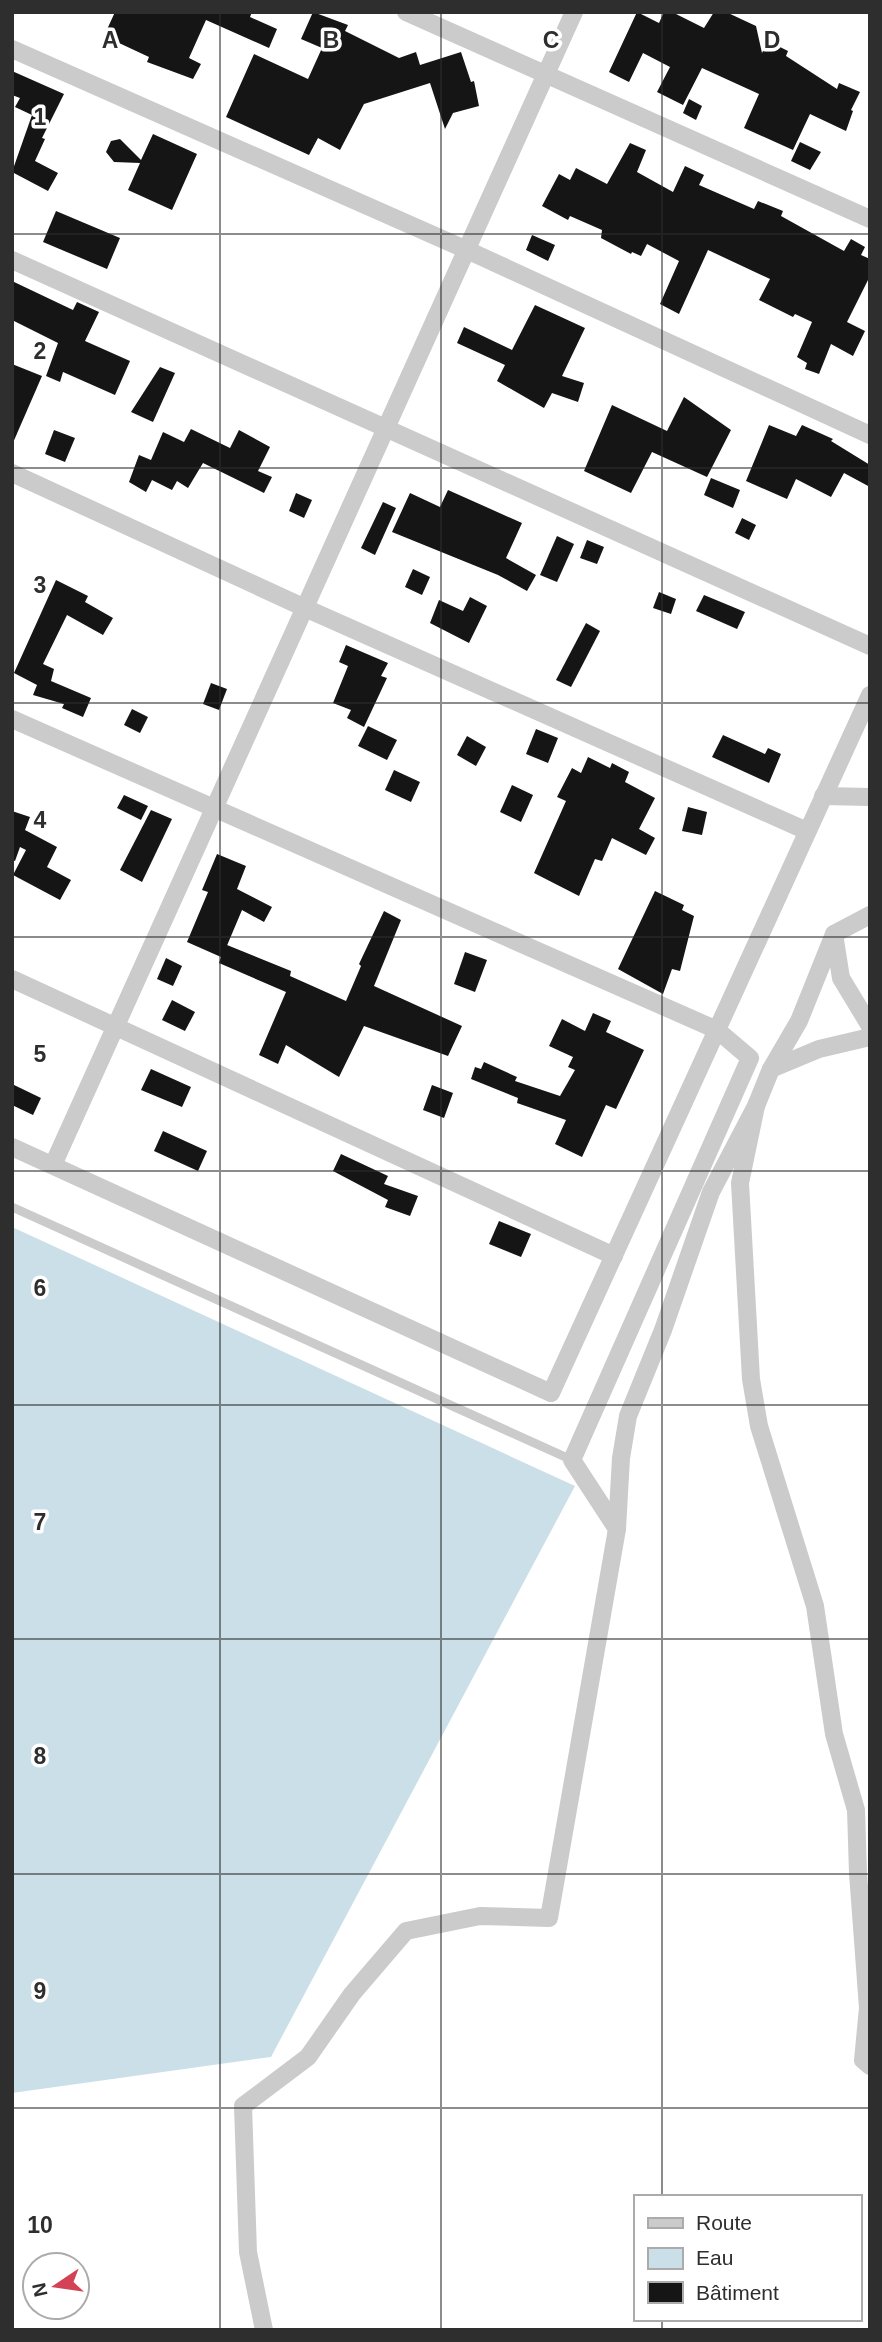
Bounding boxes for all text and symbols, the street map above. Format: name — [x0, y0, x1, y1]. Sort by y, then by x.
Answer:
text: A — [102, 27, 118, 53]
text: B — [323, 27, 339, 53]
text: C — [543, 27, 559, 53]
text: D — [764, 27, 780, 53]
text: 1 — [34, 104, 47, 130]
text: 2 — [34, 338, 46, 364]
text: 3 — [34, 572, 46, 598]
text: 4 — [34, 807, 47, 833]
text: 5 — [34, 1041, 47, 1067]
text: 6 — [34, 1275, 46, 1301]
text: 7 — [34, 1509, 46, 1535]
text: 8 — [34, 1743, 47, 1769]
text: 9 — [34, 1978, 46, 2004]
legend — [634, 2195, 861, 2321]
text: Route — [696, 2211, 752, 2234]
text: 10 — [27, 2212, 53, 2238]
text: Eau — [696, 2246, 733, 2269]
north arrow — [21, 2251, 91, 2321]
text: N — [28, 2281, 52, 2299]
text: Bâtiment — [696, 2281, 779, 2304]

